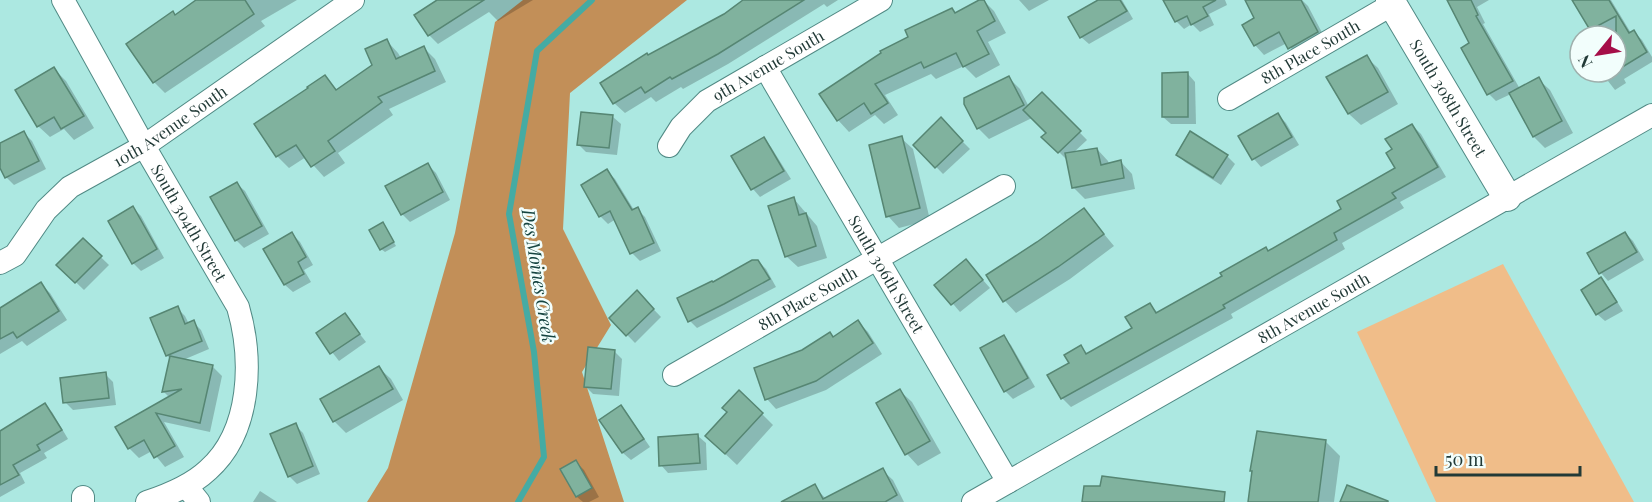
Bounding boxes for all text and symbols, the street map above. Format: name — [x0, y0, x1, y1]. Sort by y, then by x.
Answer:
street label: 8th Place South — [1257, 14, 1364, 88]
street label: 9th Avenue South — [708, 24, 828, 106]
north arrow — [1568, 24, 1628, 84]
street label: South 308th Street — [1406, 35, 1492, 161]
text: N — [1572, 51, 1597, 72]
street label: 10th Avenue South — [109, 80, 231, 171]
street label: South 304th Street — [147, 160, 232, 285]
water label: Des Moines Creek — [516, 206, 561, 344]
street label: South 306th Street — [844, 211, 930, 337]
street label: 8th Place South — [754, 261, 861, 335]
street label: 8th Avenue South — [1254, 267, 1374, 348]
scale bar — [1436, 439, 1580, 477]
text: 50 m — [1445, 447, 1484, 471]

